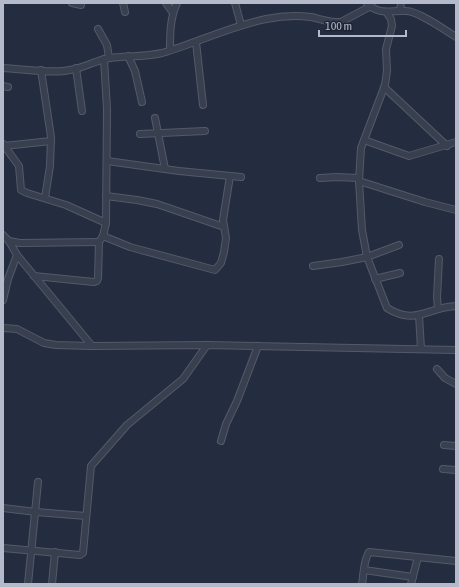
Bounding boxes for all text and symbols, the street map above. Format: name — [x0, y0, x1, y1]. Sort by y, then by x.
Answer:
scale bar — [319, 12, 406, 38]
text: 100 m — [325, 19, 352, 33]

